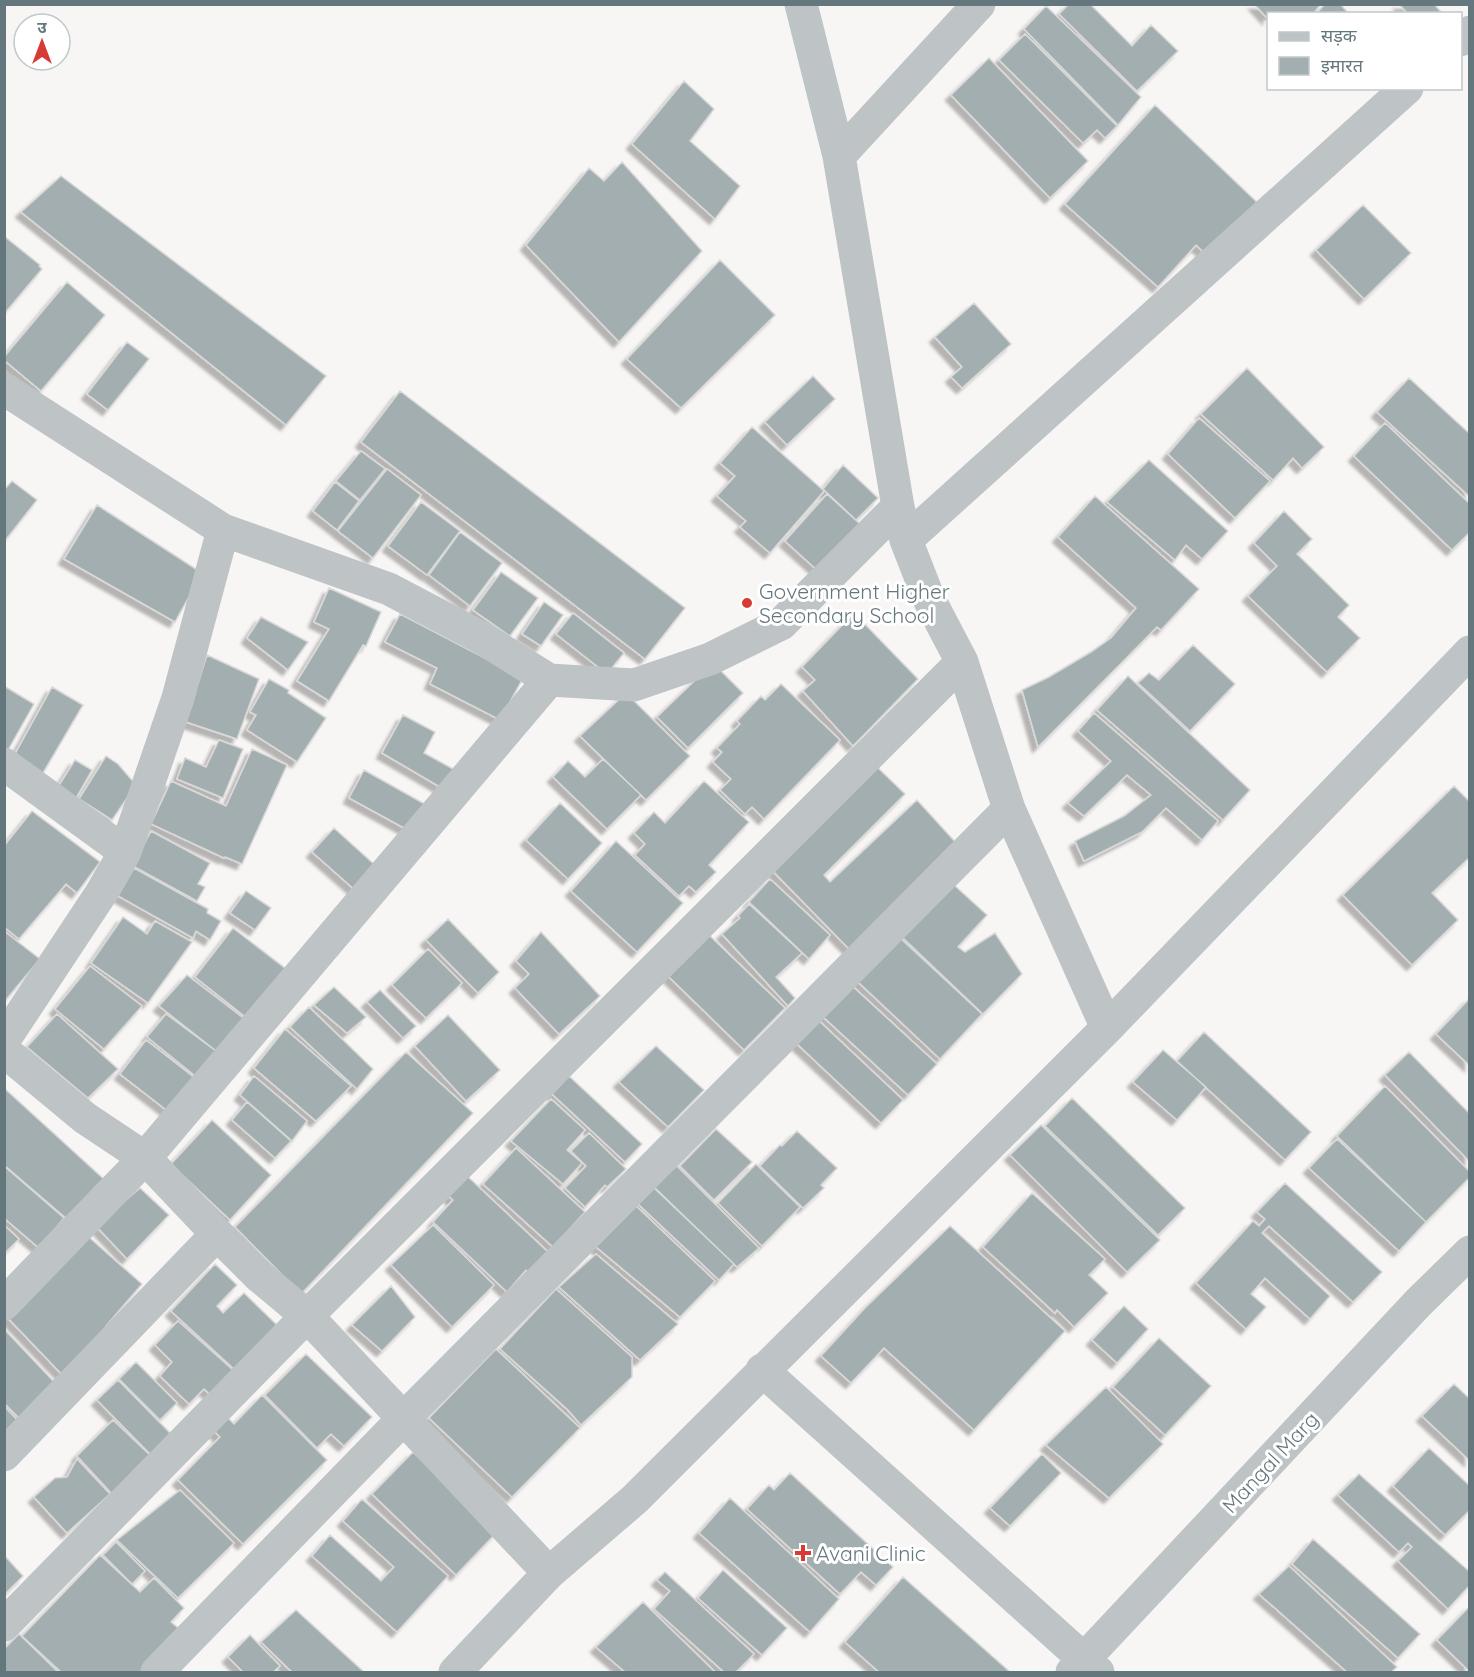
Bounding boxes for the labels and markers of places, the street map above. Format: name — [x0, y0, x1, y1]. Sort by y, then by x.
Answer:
place label: Government Higher Secondary School — [759, 578, 950, 628]
marker: Government Higher Secondary School — [740, 596, 754, 610]
place label: Avani Clinic — [816, 1540, 926, 1566]
marker: Avani Clinic — [794, 1544, 812, 1562]

